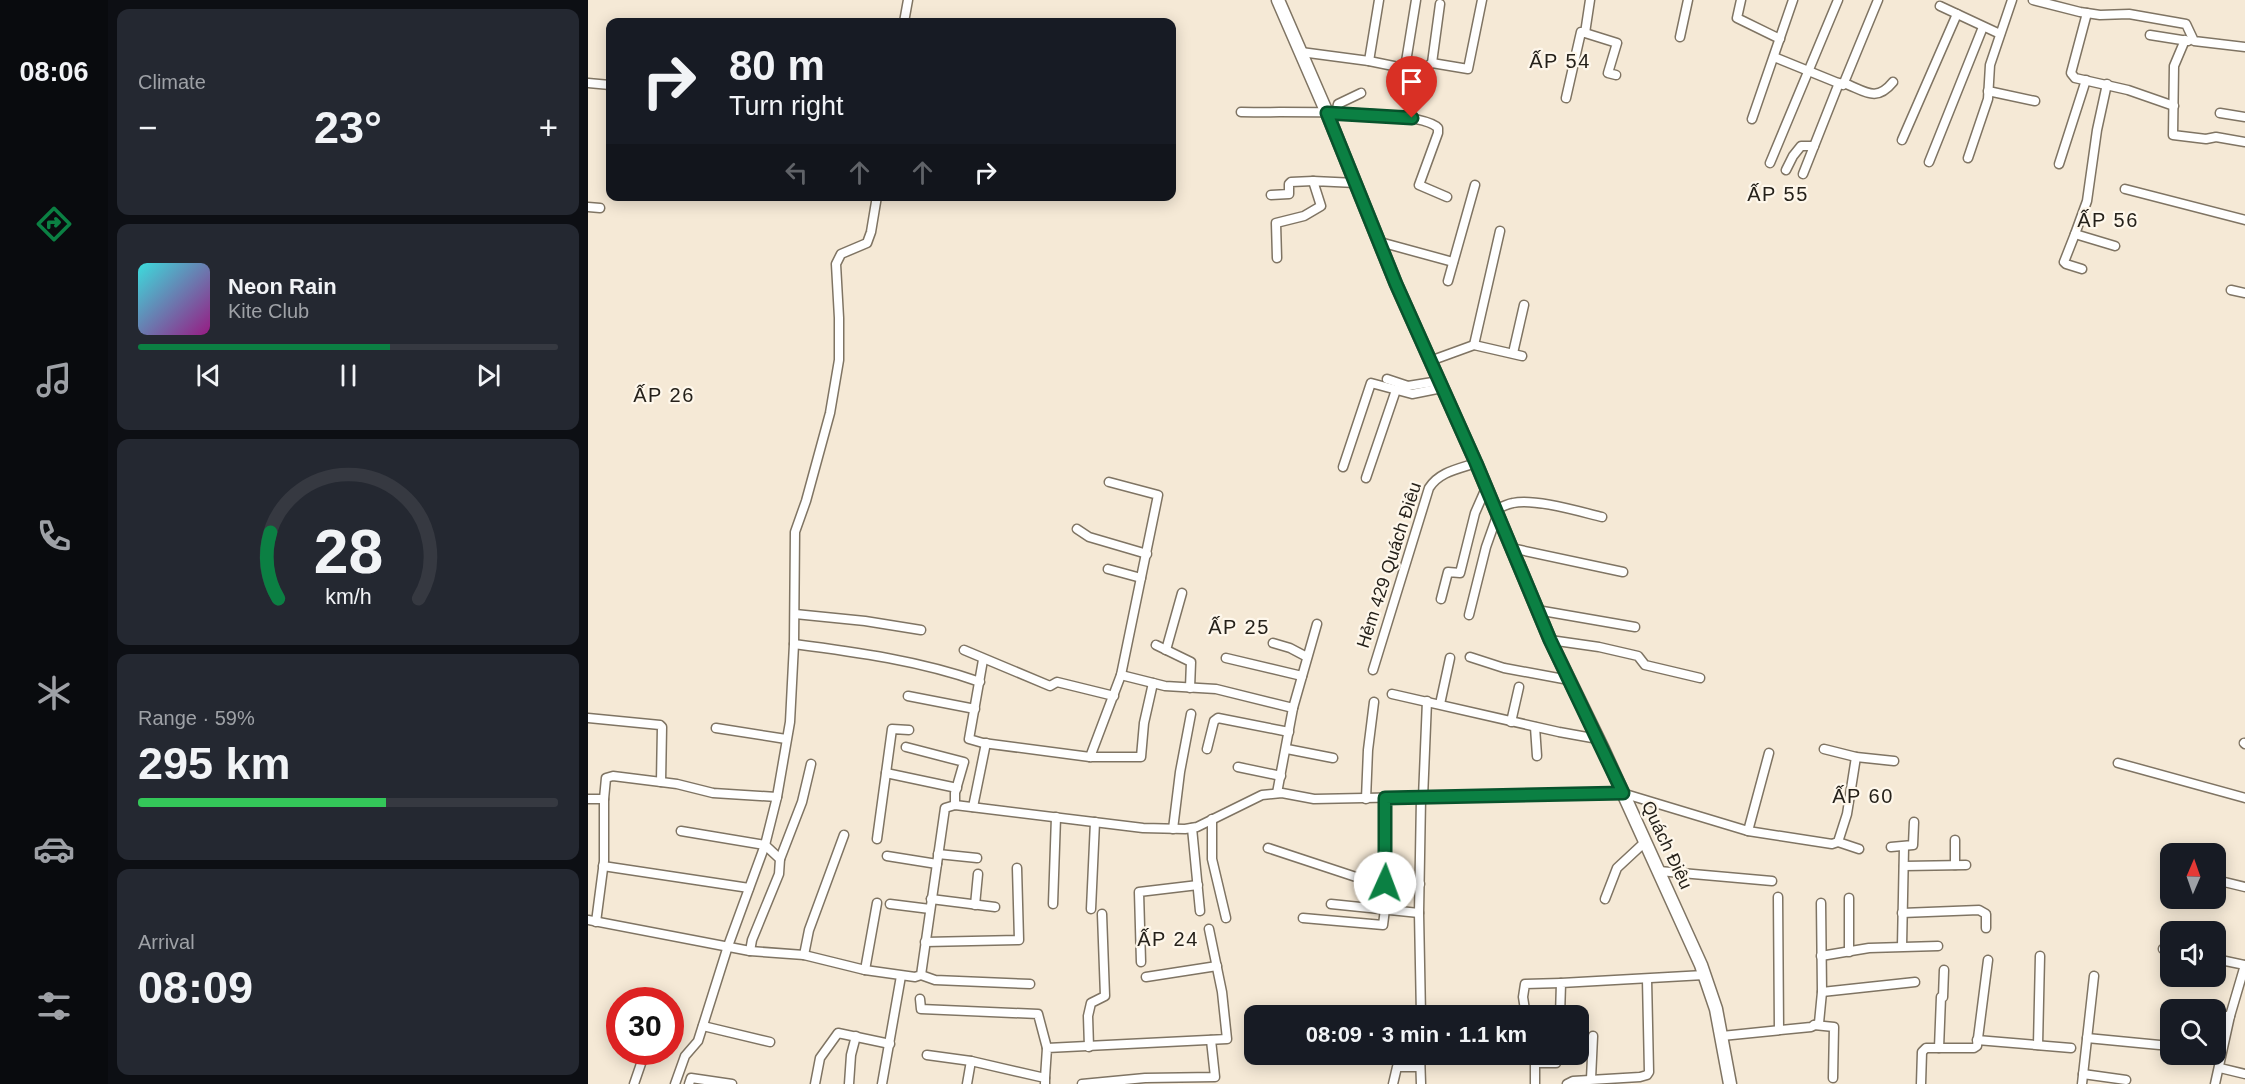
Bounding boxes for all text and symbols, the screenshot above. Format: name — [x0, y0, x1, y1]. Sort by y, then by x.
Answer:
icon: right — [630, 42, 708, 120]
text: 80 m — [729, 42, 825, 89]
district label: ẤP 54 — [1529, 50, 1591, 72]
pin — [1386, 56, 1437, 118]
text: 08:06 — [19, 57, 89, 87]
icon: arrive — [1395, 65, 1428, 98]
text: Climate — [138, 71, 206, 93]
text: Turn right — [729, 91, 844, 121]
text: 23° — [314, 102, 382, 153]
text: − — [138, 109, 157, 146]
text: + — [539, 109, 558, 146]
icon: left — [780, 156, 813, 189]
icon: ahead — [843, 156, 876, 189]
icon: ahead — [906, 156, 939, 189]
icon: right — [969, 156, 1002, 189]
district label: ẤP 55 — [1747, 183, 1809, 205]
icon: directions — [33, 203, 75, 245]
district label: ẤP 56 — [2077, 209, 2139, 231]
text: Neon Rain — [228, 274, 337, 299]
text: Kite Club — [228, 300, 309, 322]
icon: music — [33, 359, 75, 401]
icon: previous — [192, 359, 225, 392]
icon: pause — [332, 359, 365, 392]
icon: next — [472, 359, 505, 392]
district label: ẤP 26 — [633, 384, 695, 406]
street label: Hẻm 429 Quách Điêu — [1353, 480, 1425, 650]
icon: phone — [33, 515, 75, 557]
text: 28 — [313, 517, 383, 586]
text: km/h — [325, 585, 371, 609]
district label: ẤP 25 — [1208, 616, 1270, 638]
icon: climate — [33, 672, 75, 714]
text: Range · 59% — [138, 707, 255, 729]
text: 295 km — [138, 738, 291, 789]
district label: ẤP 60 — [1832, 785, 1894, 807]
street label: Quách Điêu — [1638, 798, 1696, 892]
icon: car — [33, 828, 75, 870]
north arrow — [2160, 843, 2226, 909]
map controls — [2160, 843, 2226, 1065]
position arrow — [1353, 851, 1417, 915]
button: sound — [2160, 921, 2226, 987]
district label: ẤP 24 — [1137, 928, 1199, 950]
text: Arrival — [138, 931, 195, 953]
text: 08:09 — [138, 962, 253, 1013]
icon: filters — [33, 985, 75, 1027]
speed limit sign: 30 — [606, 987, 684, 1065]
button: search — [2160, 999, 2226, 1065]
text: 08:09 · 3 min · 1.1 km — [1306, 1022, 1527, 1047]

